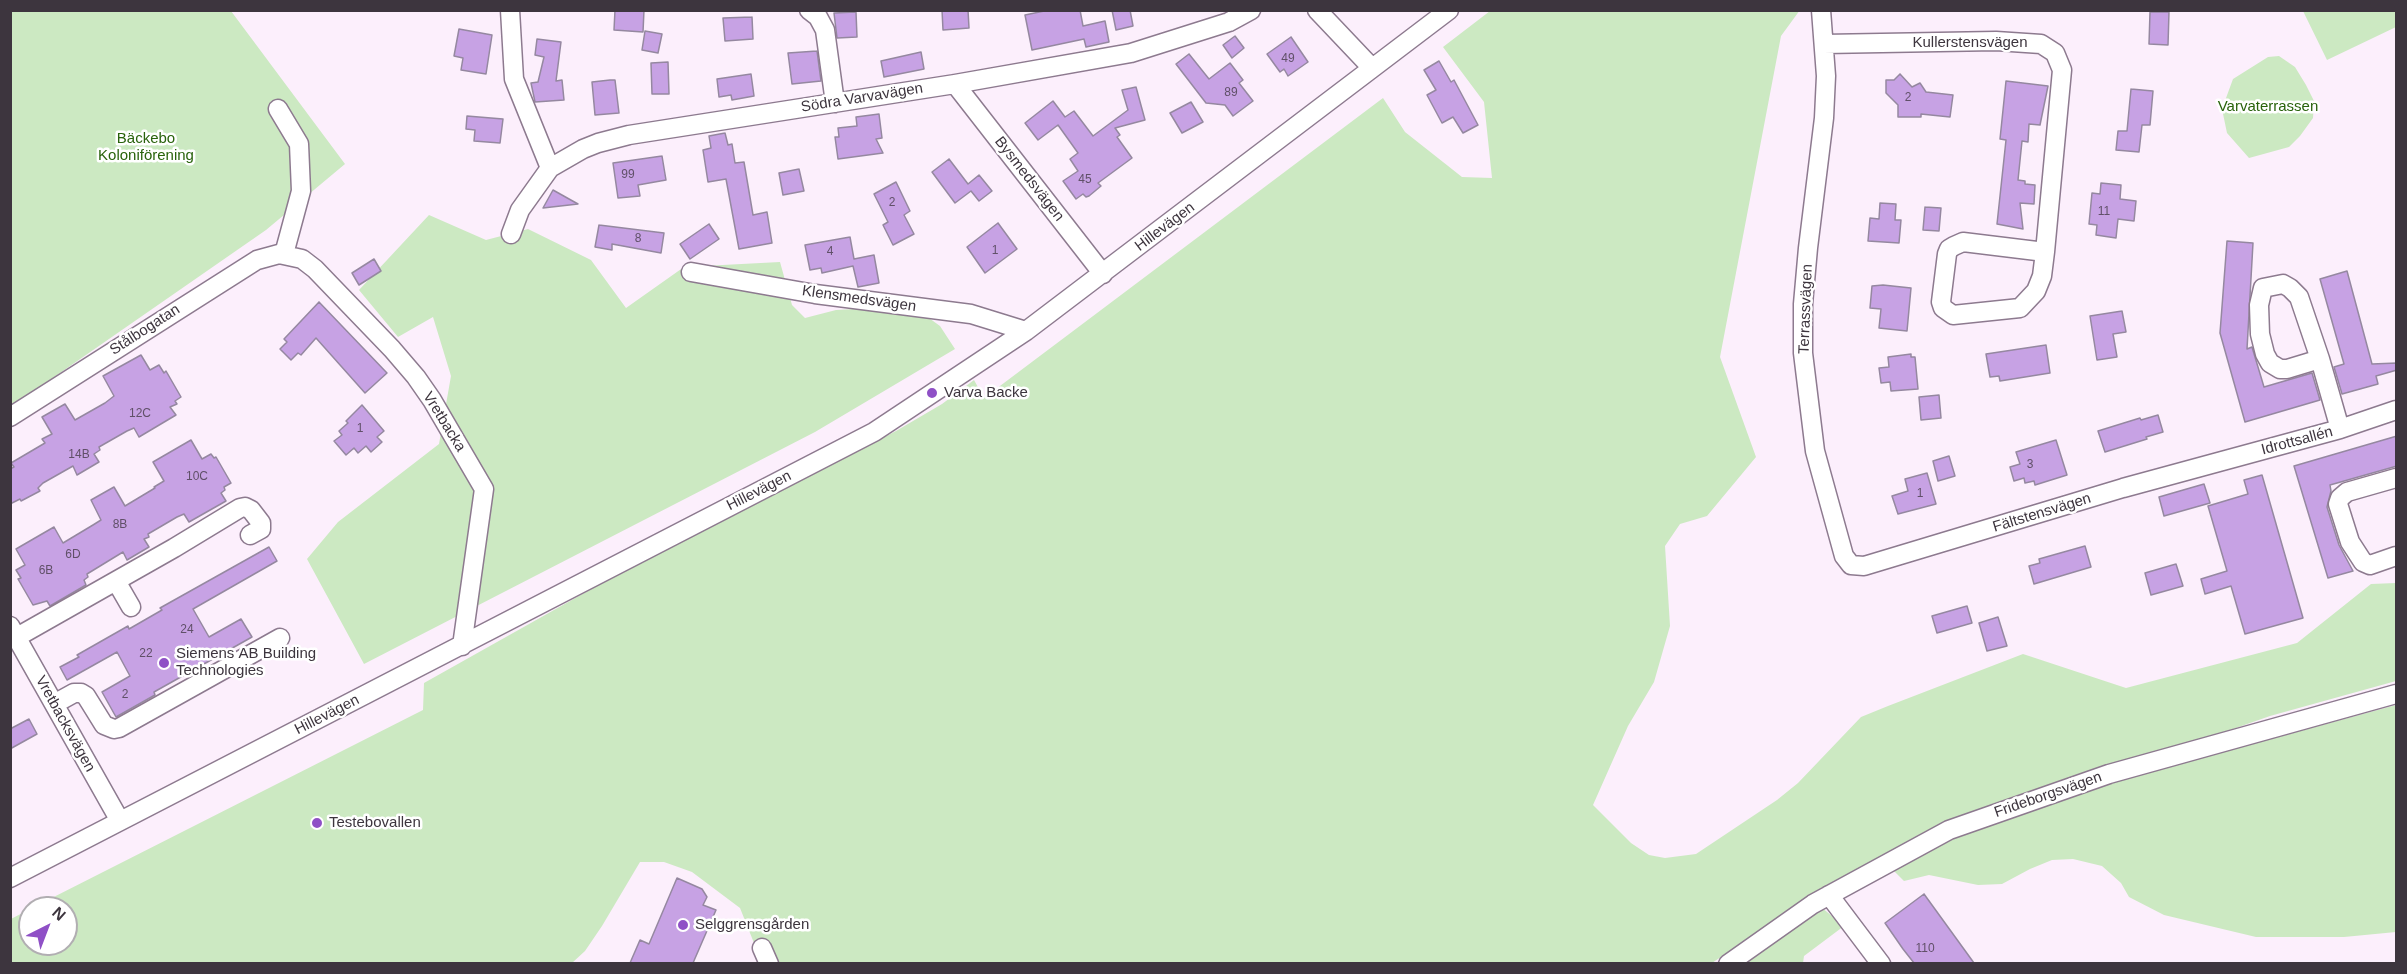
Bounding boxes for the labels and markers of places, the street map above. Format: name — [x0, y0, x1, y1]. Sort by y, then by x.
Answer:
place label: Varva Backe — [944, 384, 1028, 402]
marker: Varva Backe — [925, 386, 939, 400]
place label: Siemens AB Building Technologies — [176, 645, 316, 680]
marker: Siemens AB Building Technologies — [157, 656, 171, 670]
place label: Testebovallen — [329, 814, 421, 832]
marker: Testebovallen — [310, 816, 324, 830]
place label: Selggrensgården — [695, 916, 809, 934]
marker: Selggrensgården — [676, 918, 690, 932]

